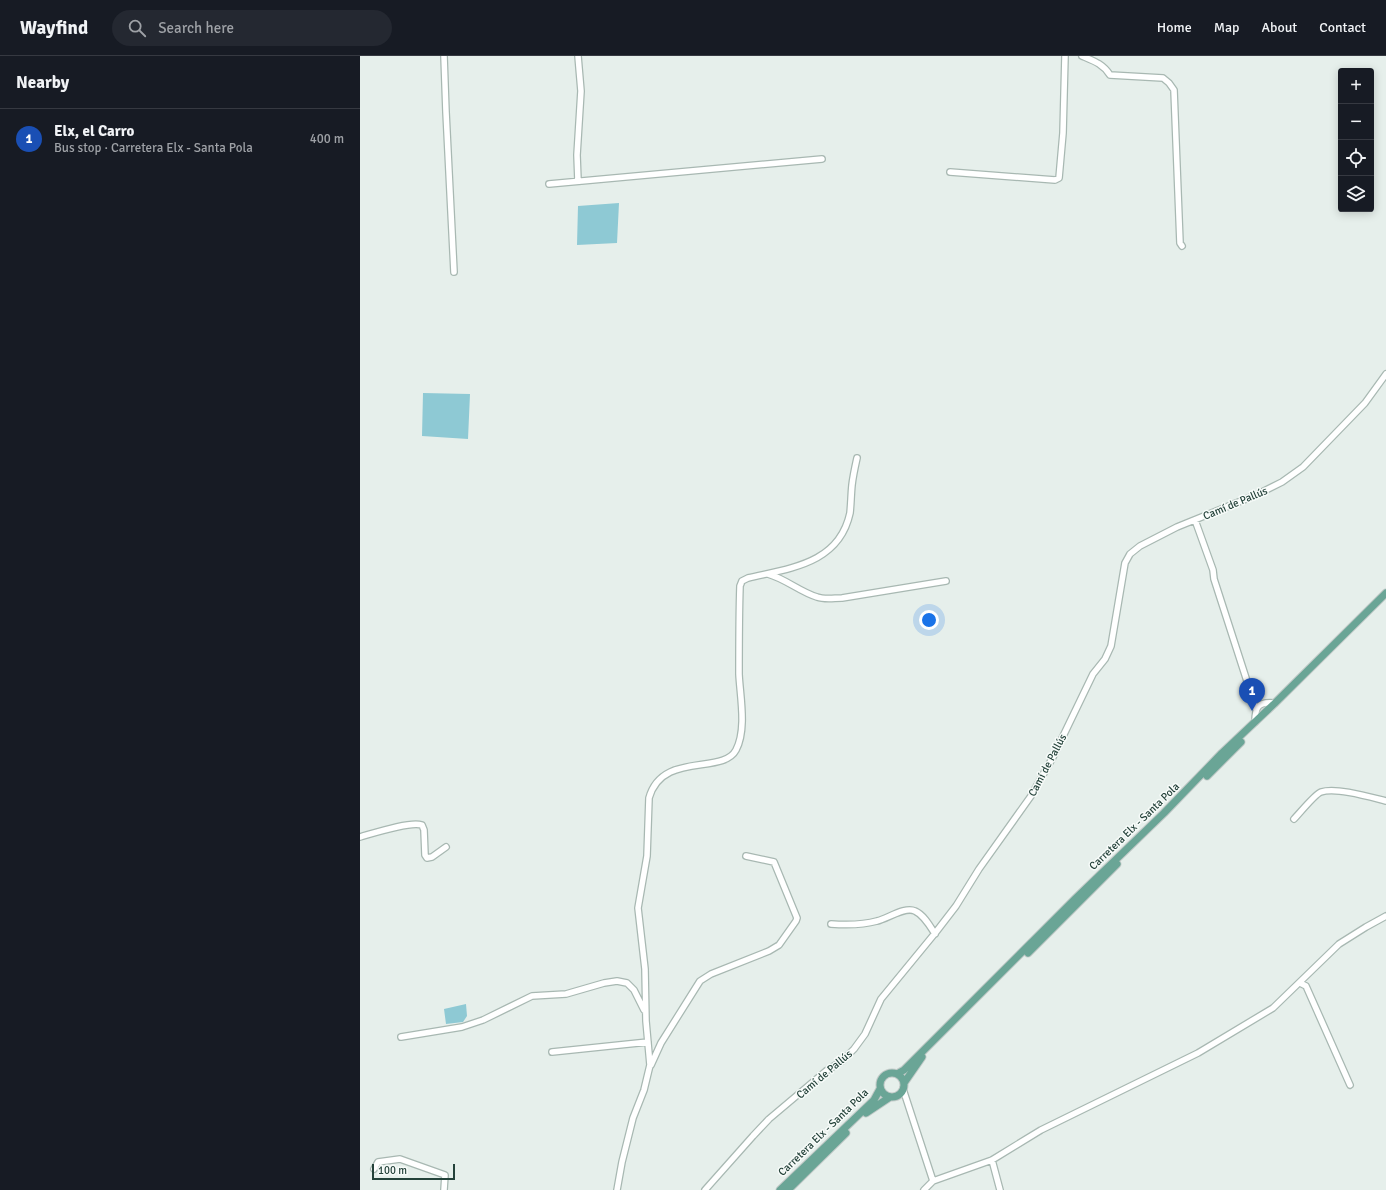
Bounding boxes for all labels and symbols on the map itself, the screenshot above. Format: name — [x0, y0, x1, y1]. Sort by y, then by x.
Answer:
street label: Camí de Pallús — [1201, 484, 1270, 523]
your location — [919, 610, 939, 630]
pin: 1 — [1239, 678, 1265, 711]
street label: Camí de Pallús — [1026, 732, 1069, 799]
street label: Carretera Elx - Santa Pola — [1087, 780, 1182, 873]
street label: Camí de Pallús — [794, 1047, 855, 1101]
street label: Carretera Elx - Santa Pola — [776, 1086, 871, 1179]
scale bar — [372, 1162, 455, 1181]

